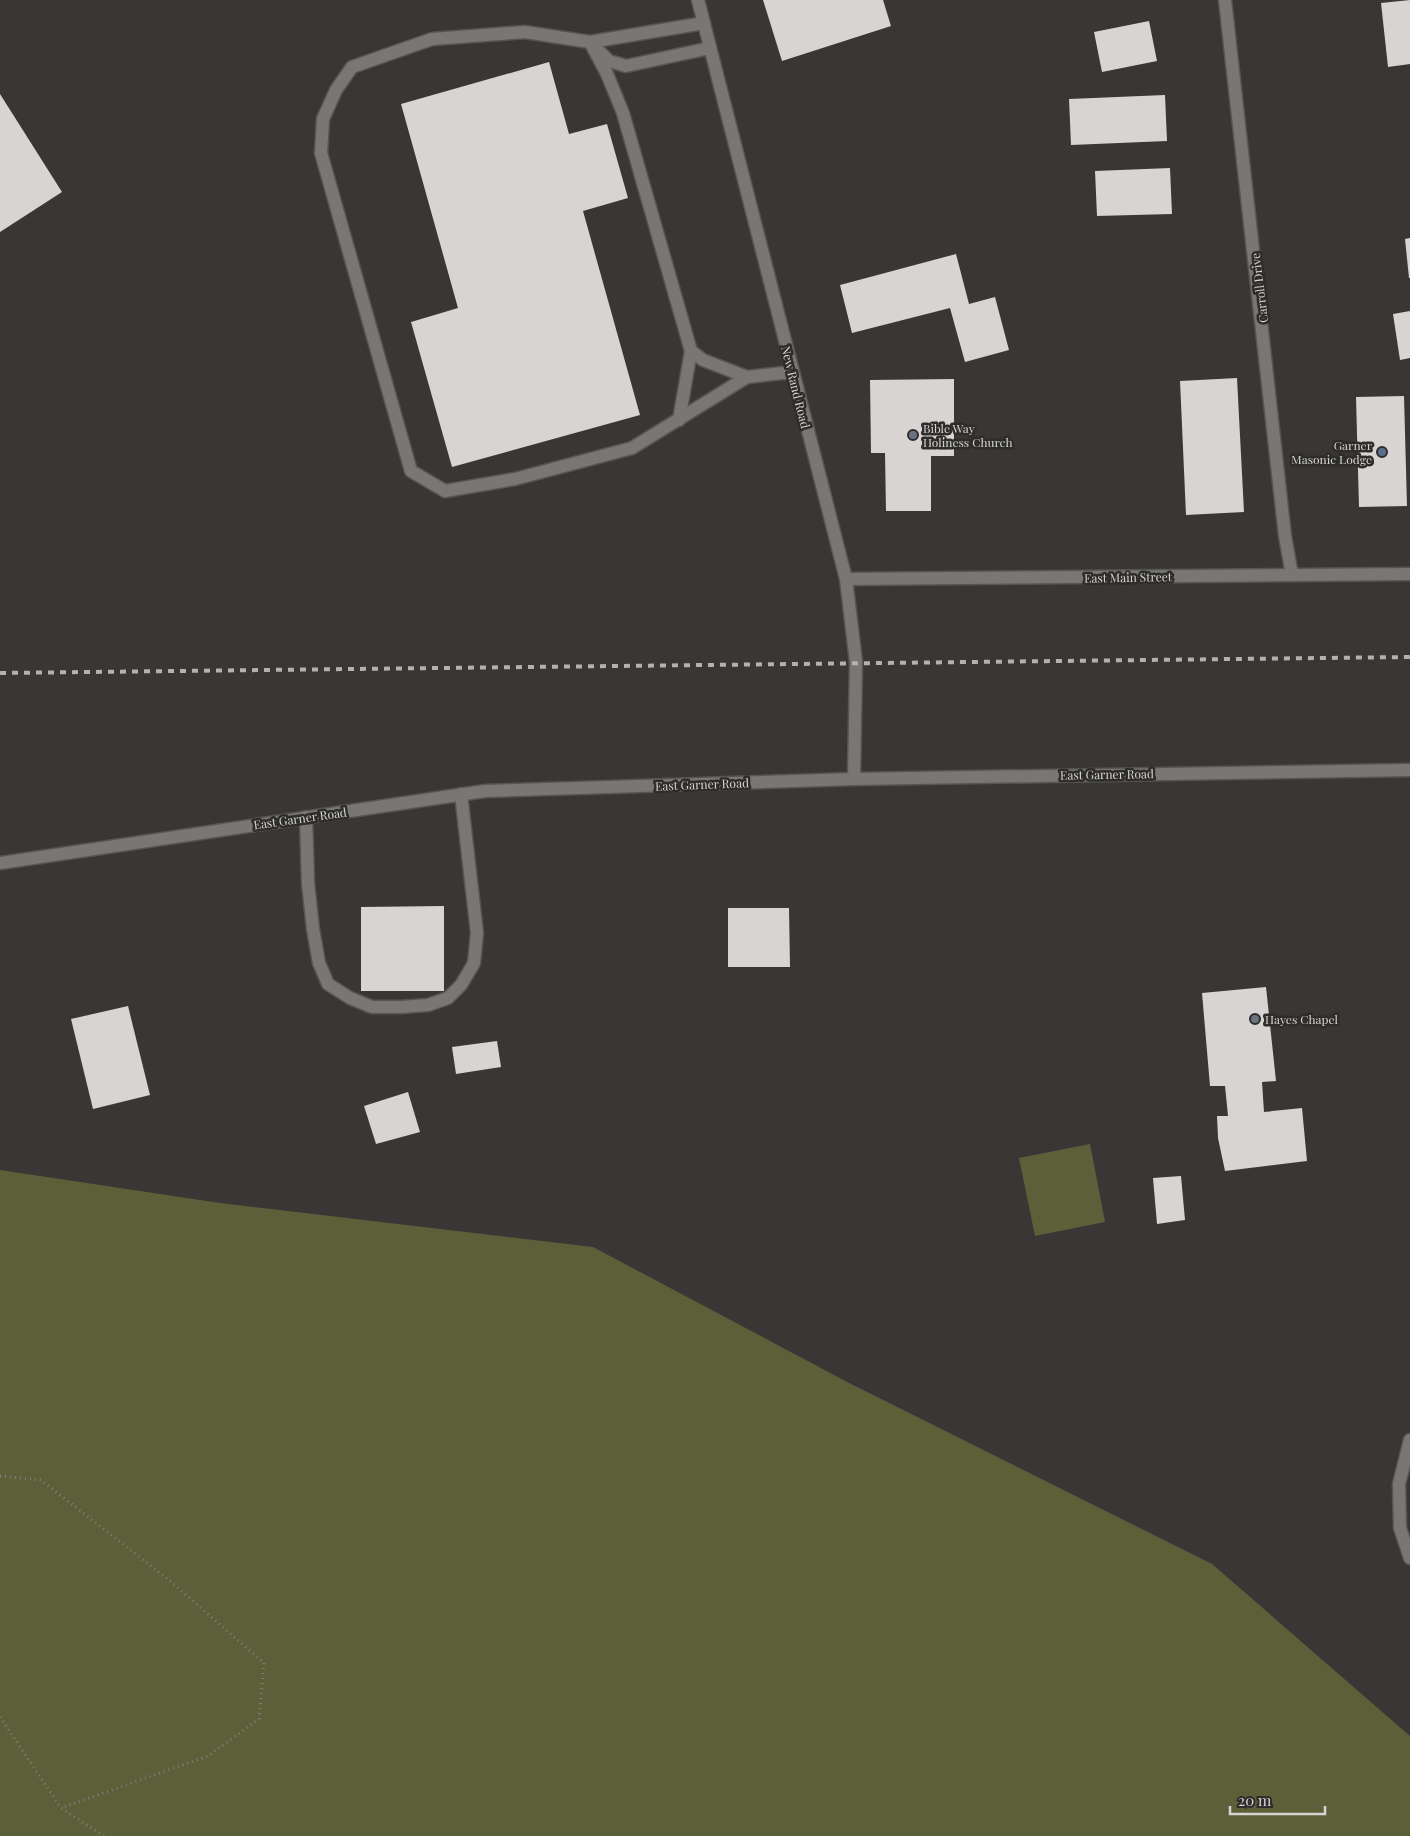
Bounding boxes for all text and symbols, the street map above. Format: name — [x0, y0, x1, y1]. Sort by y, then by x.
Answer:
street label: Carroll Drive — [1247, 252, 1271, 324]
street label: New Rand Road — [778, 344, 814, 430]
place label: Bible Way Holiness Church — [923, 420, 1013, 450]
marker: Bible Way Holiness Church — [907, 429, 919, 441]
place label: Garner Masonic Lodge — [1291, 437, 1373, 467]
marker: Garner Masonic Lodge — [1376, 446, 1388, 458]
street label: East Main Street — [1084, 568, 1173, 586]
street label: East Garner Road — [1060, 765, 1154, 783]
street label: East Garner Road — [655, 774, 749, 794]
street label: East Garner Road — [252, 804, 348, 832]
place label: Hayes Chapel — [1265, 1011, 1339, 1027]
marker: Hayes Chapel — [1249, 1013, 1261, 1025]
scale bar — [1230, 1784, 1325, 1816]
text: 20 m — [1238, 1790, 1272, 1810]

